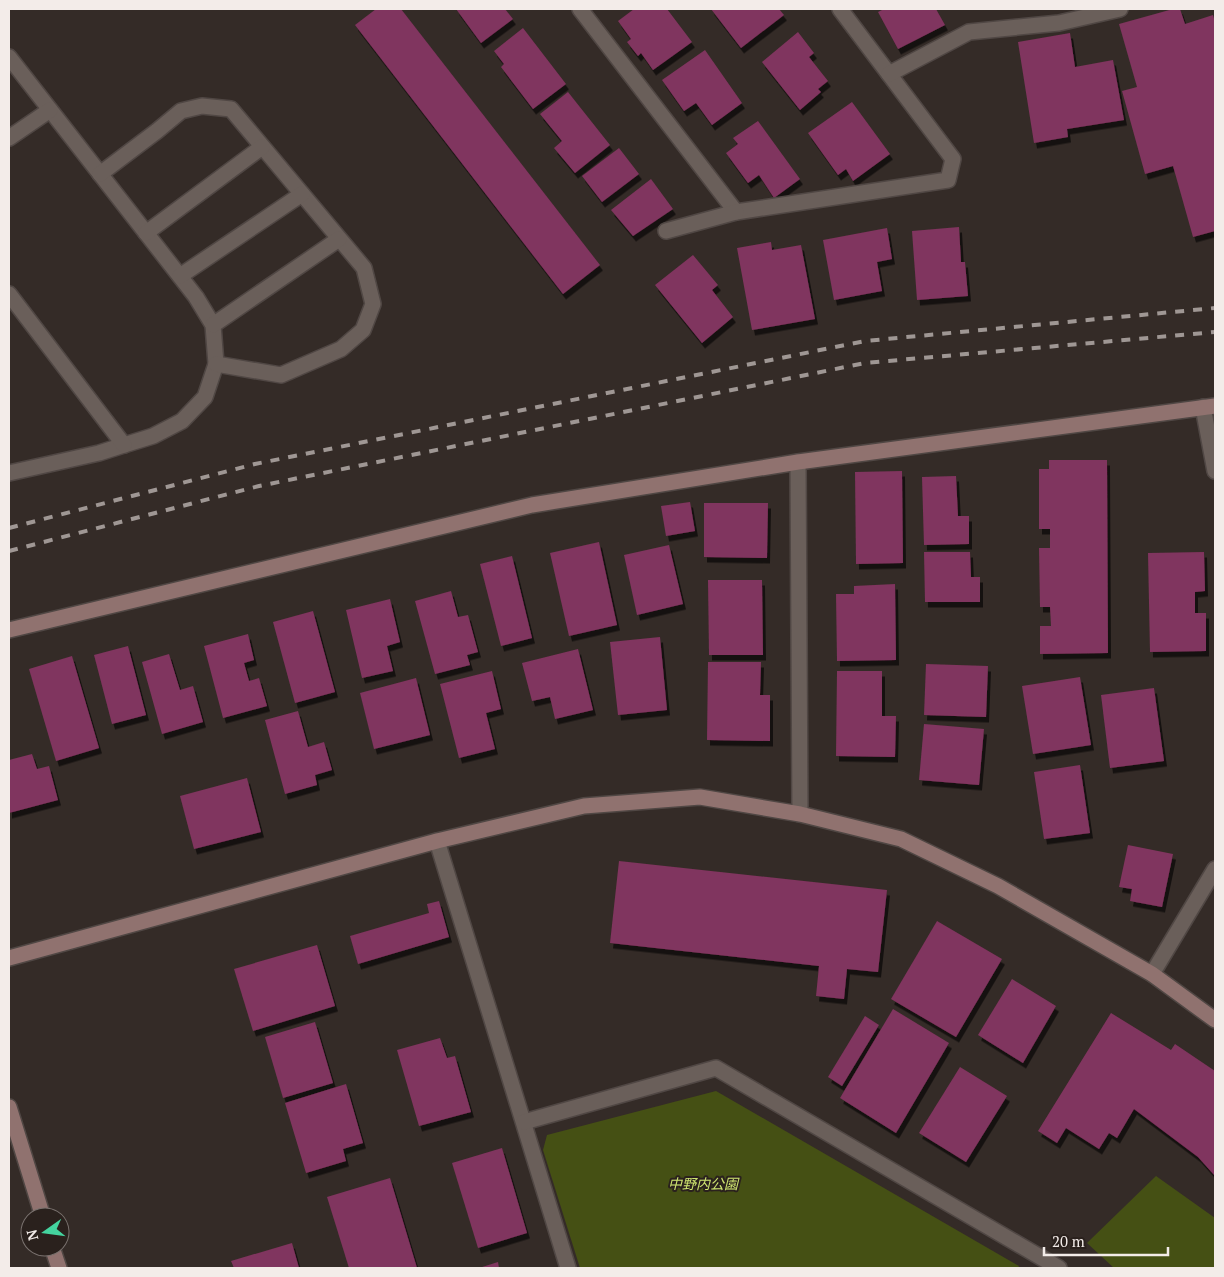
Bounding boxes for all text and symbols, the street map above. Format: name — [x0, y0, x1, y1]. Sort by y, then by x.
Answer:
park label: 中野内公園 — [668, 1174, 740, 1193]
north arrow — [20, 1207, 70, 1257]
scale bar — [1044, 1224, 1168, 1256]
text: N — [21, 1227, 42, 1243]
text: 20 m — [1052, 1231, 1085, 1251]

